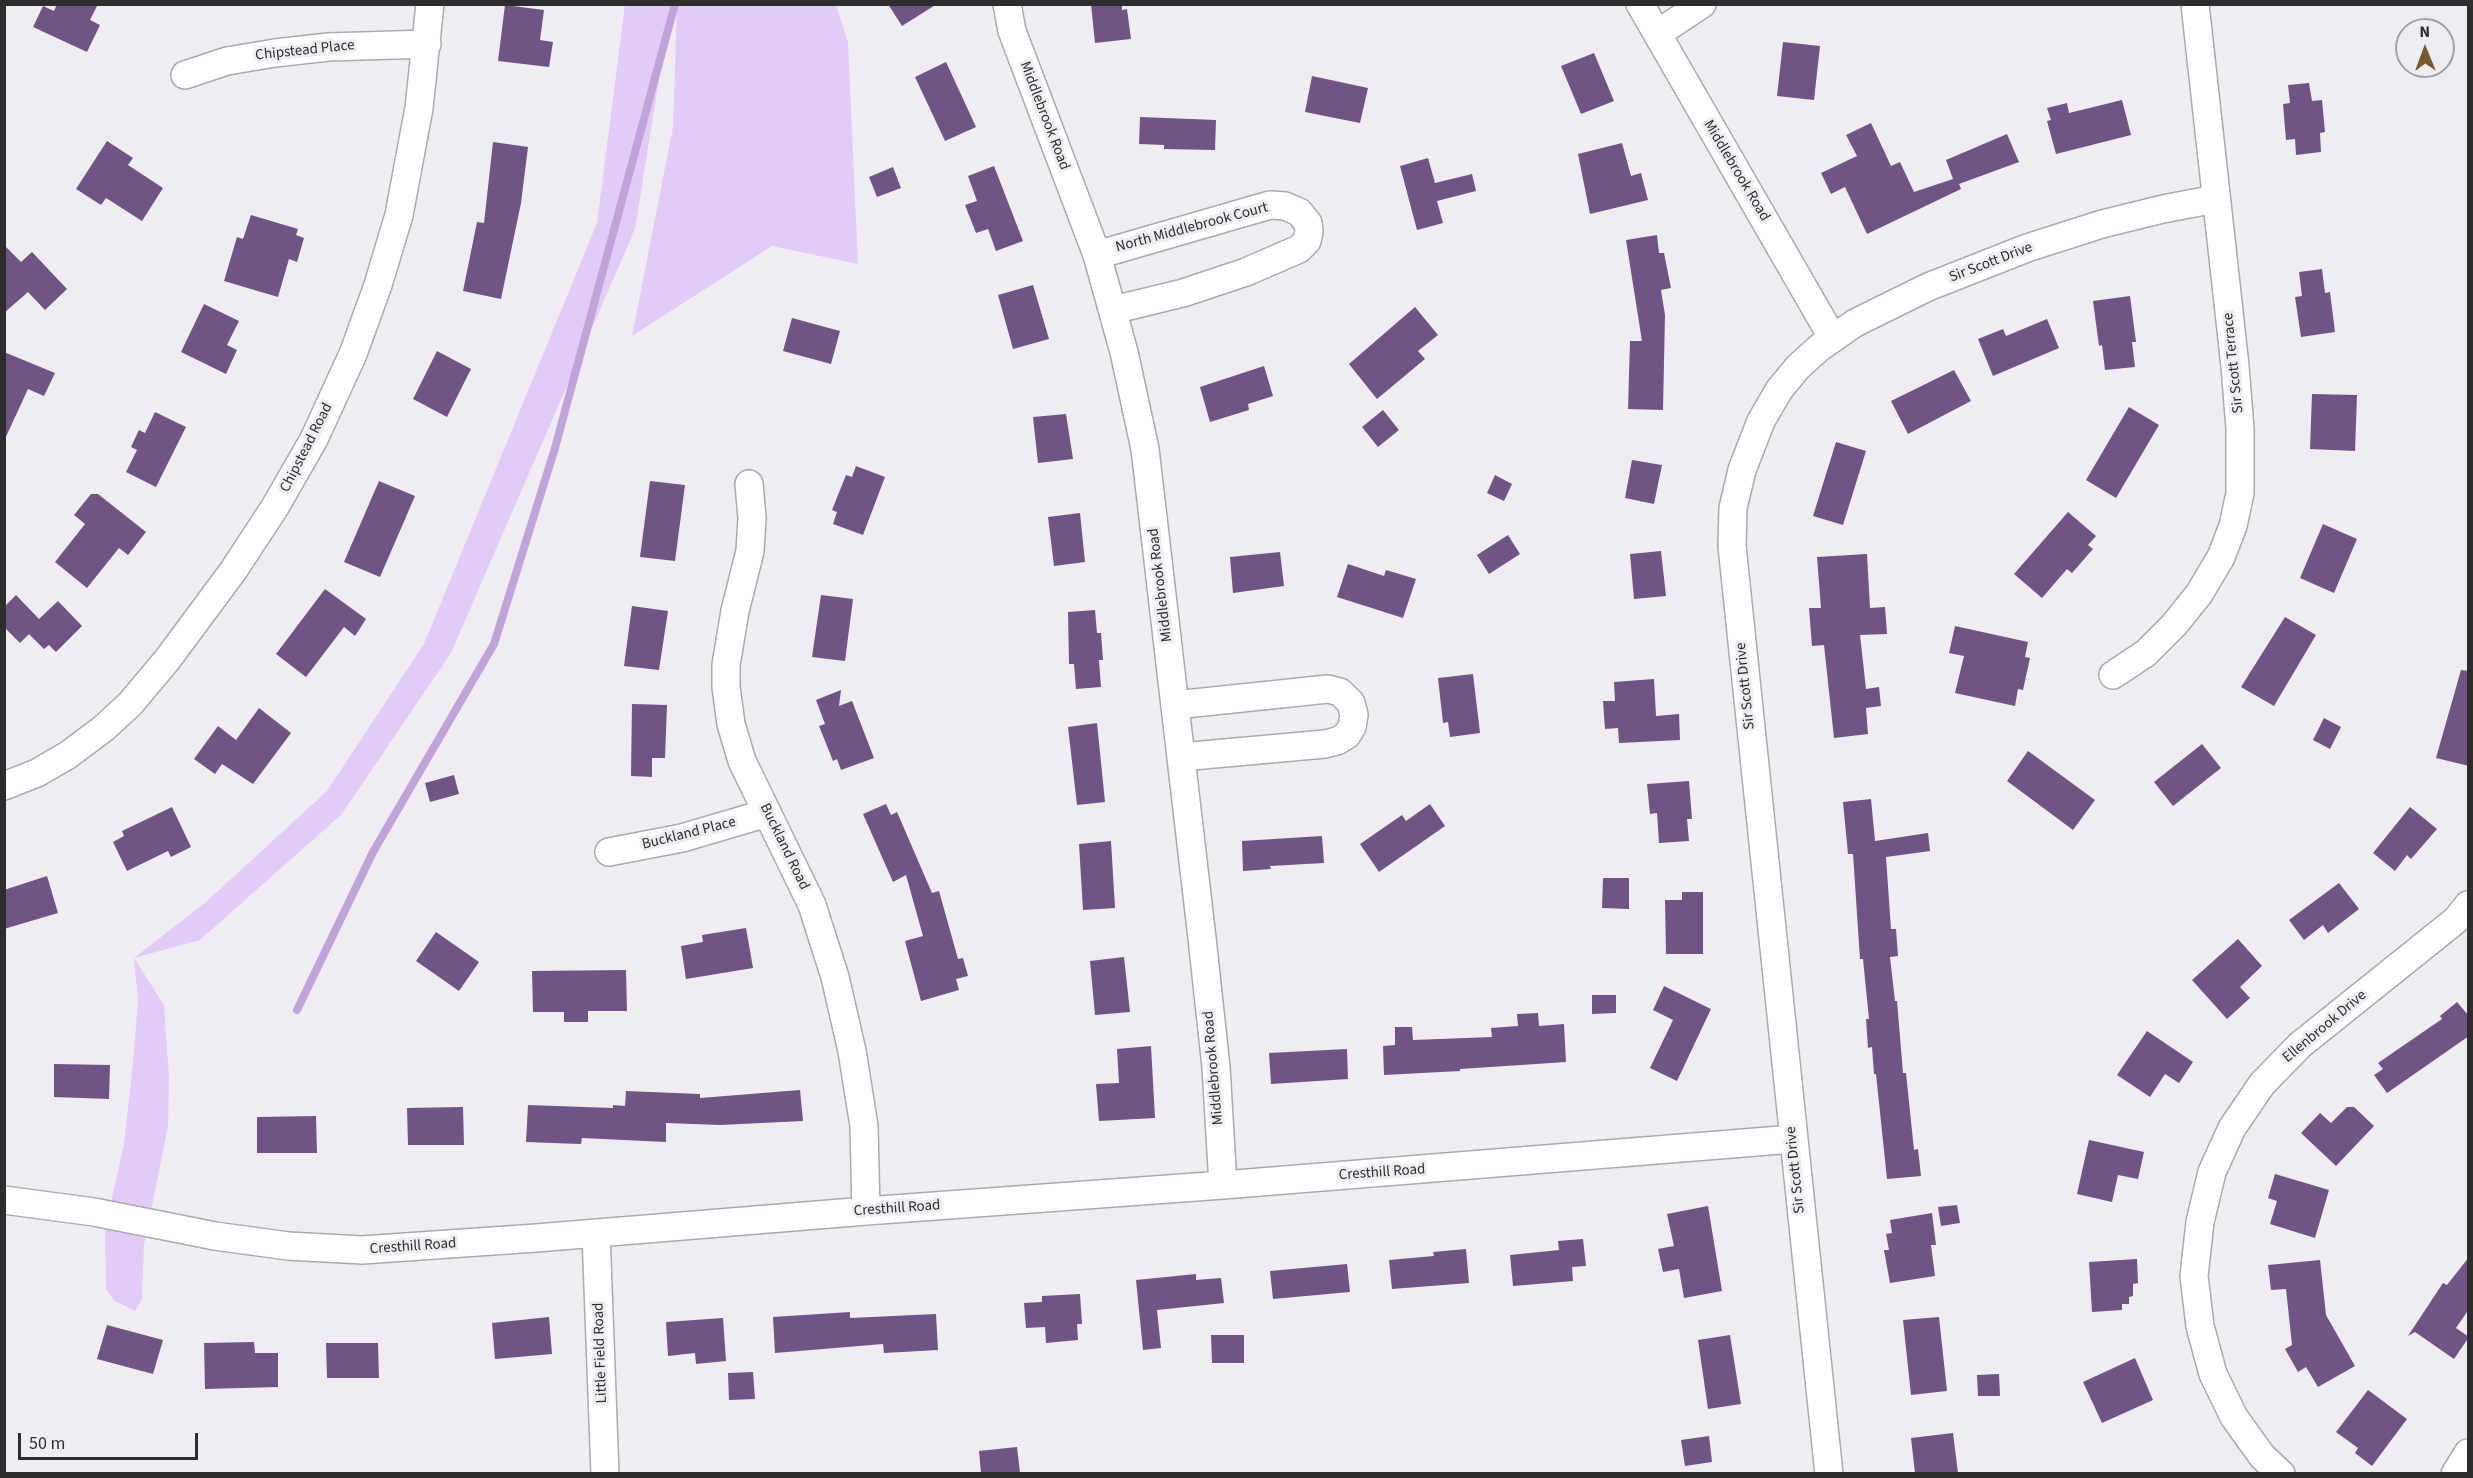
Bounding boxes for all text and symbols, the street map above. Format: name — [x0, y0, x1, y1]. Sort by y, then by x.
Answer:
north arrow — [2395, 18, 2455, 78]
text: N — [2419, 21, 2430, 43]
street label: Chipstead Place — [255, 37, 355, 65]
street label: Middlebrook Road — [1015, 59, 1073, 173]
street label: Middlebrook Road — [1699, 117, 1773, 225]
street label: North Middlebrook Court — [1114, 199, 1270, 257]
street label: Sir Scott Drive — [1947, 239, 2035, 287]
street label: Sir Scott Terrace — [2220, 312, 2248, 414]
street label: Chipstead Road — [277, 400, 337, 496]
street label: Middlebrook Road — [1145, 527, 1177, 643]
street label: Sir Scott Drive — [1732, 641, 1760, 731]
street label: Buckland Road — [755, 801, 813, 893]
street label: Buckland Place — [640, 814, 738, 854]
street label: Ellenbrook Drive — [2279, 987, 2371, 1067]
street label: Middlebrook Road — [1200, 1010, 1228, 1126]
street label: Sir Scott Drive — [1782, 1125, 1810, 1215]
street label: Cresthill Road — [1338, 1161, 1426, 1185]
street label: Cresthill Road — [853, 1197, 941, 1221]
street label: Cresthill Road — [369, 1235, 457, 1259]
street label: Little Field Road — [590, 1302, 612, 1404]
scale bar — [21, 1421, 201, 1459]
text: 50 m — [29, 1431, 65, 1456]

